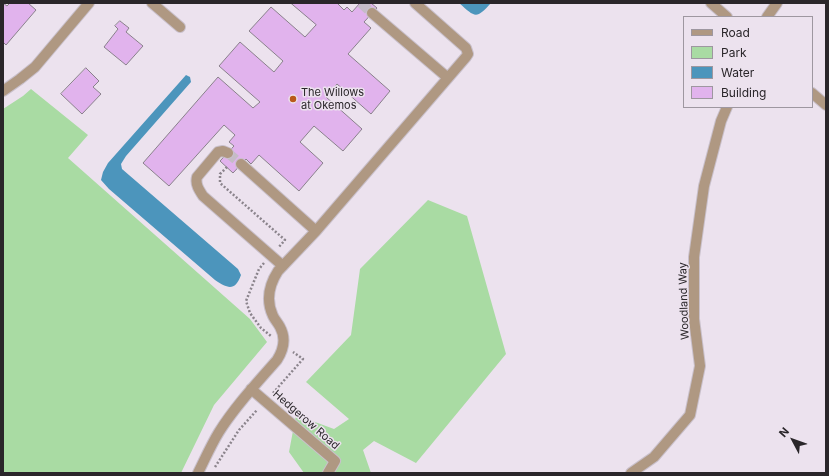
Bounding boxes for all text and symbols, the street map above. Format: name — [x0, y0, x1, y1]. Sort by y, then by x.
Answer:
legend — [683, 16, 813, 108]
text: Road — [721, 25, 750, 40]
text: Park — [721, 45, 747, 60]
text: Water — [721, 65, 754, 80]
text: Building — [721, 85, 766, 100]
place label: The Willows at Okemos — [301, 86, 364, 112]
marker: The Willows at Okemos — [288, 94, 298, 104]
street label: Woodland Way — [676, 262, 692, 340]
street label: Hedgerow Road — [270, 388, 342, 452]
north arrow — [773, 420, 813, 460]
text: N — [776, 424, 792, 440]

